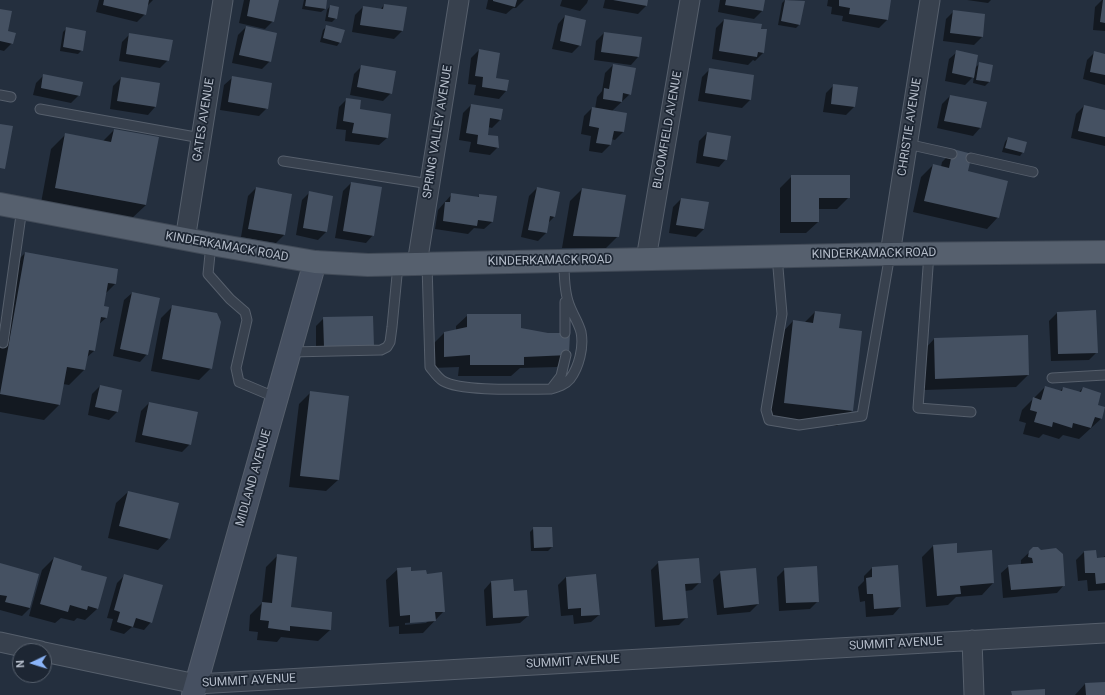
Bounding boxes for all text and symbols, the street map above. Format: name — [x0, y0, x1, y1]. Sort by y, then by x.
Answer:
street label: SPRING VALLEY AVENUE — [420, 64, 456, 200]
street label: BLOOMFIELD AVENUE — [651, 70, 685, 190]
street label: GATES AVENUE — [190, 77, 218, 163]
street label: CHRISTIE AVENUE — [895, 77, 925, 177]
street label: KINDERKAMACK ROAD — [164, 229, 290, 265]
street label: KINDERKAMACK ROAD — [812, 246, 936, 262]
street label: KINDERKAMACK ROAD — [488, 253, 612, 269]
street label: MIDLAND AVENUE — [233, 428, 275, 528]
street label: SUMMIT AVENUE — [849, 634, 943, 654]
north arrow — [12, 643, 52, 683]
street label: SUMMIT AVENUE — [526, 652, 620, 672]
text: N — [14, 659, 27, 668]
street label: SUMMIT AVENUE — [202, 671, 296, 691]

